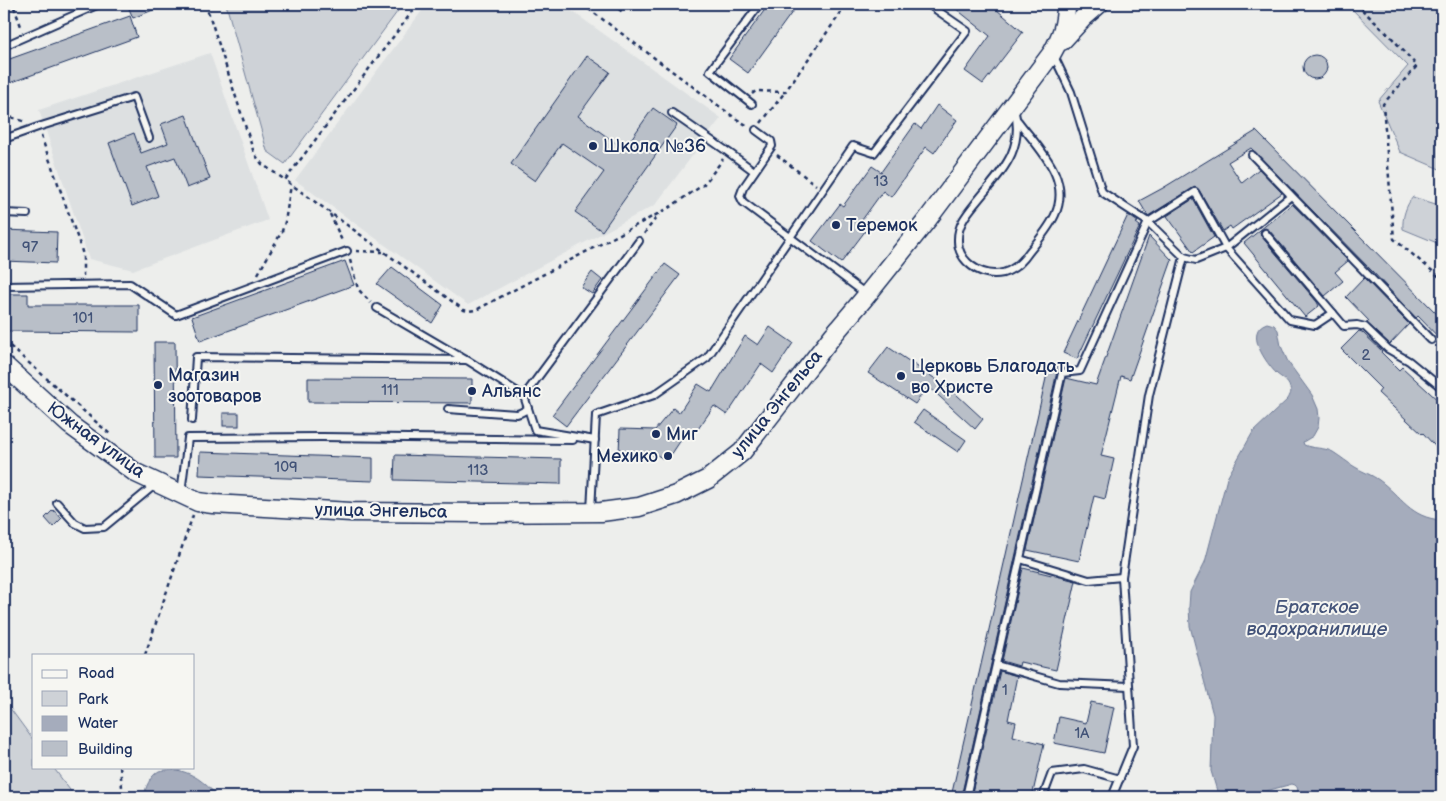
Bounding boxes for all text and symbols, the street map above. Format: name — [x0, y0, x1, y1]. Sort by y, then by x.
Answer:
place label: Школа №36 — [603, 136, 706, 157]
marker: Школа №36 — [587, 140, 599, 152]
house number: 13 — [873, 172, 889, 191]
place label: Теремок — [846, 215, 918, 236]
marker: Теремок — [830, 219, 842, 231]
house number: 97 — [22, 238, 39, 257]
house number: 101 — [73, 309, 93, 328]
street label: улица Энгельса — [727, 346, 827, 462]
house number: 2 — [1362, 346, 1371, 365]
place label: Церковь Благодать во Христе — [911, 356, 1075, 398]
place label: Магазин зоотоваров — [168, 365, 262, 407]
marker: Церковь Благодать во Христе — [895, 370, 907, 382]
marker: Магазин зоотоваров — [152, 379, 164, 391]
house number: 111 — [381, 381, 399, 400]
place label: Альянс — [481, 381, 541, 402]
marker: Альянс — [466, 385, 478, 397]
street label: Южная улица — [43, 398, 149, 483]
place label: Миг — [666, 424, 698, 445]
marker: Миг — [650, 428, 662, 440]
place label: Мехико — [596, 446, 658, 467]
marker: Мехико — [662, 450, 674, 462]
house number: 109 — [274, 458, 298, 477]
house number: 113 — [468, 461, 488, 480]
street label: улица Энгельса — [314, 499, 448, 523]
water label: Братское водохранилище — [1247, 596, 1388, 641]
legend — [32, 654, 195, 768]
text: Road — [78, 664, 114, 683]
house number: 1 — [1002, 681, 1008, 700]
text: Park — [78, 690, 109, 709]
text: Water — [78, 714, 118, 733]
house number: 1А — [1075, 724, 1090, 743]
text: Building — [78, 740, 133, 759]

